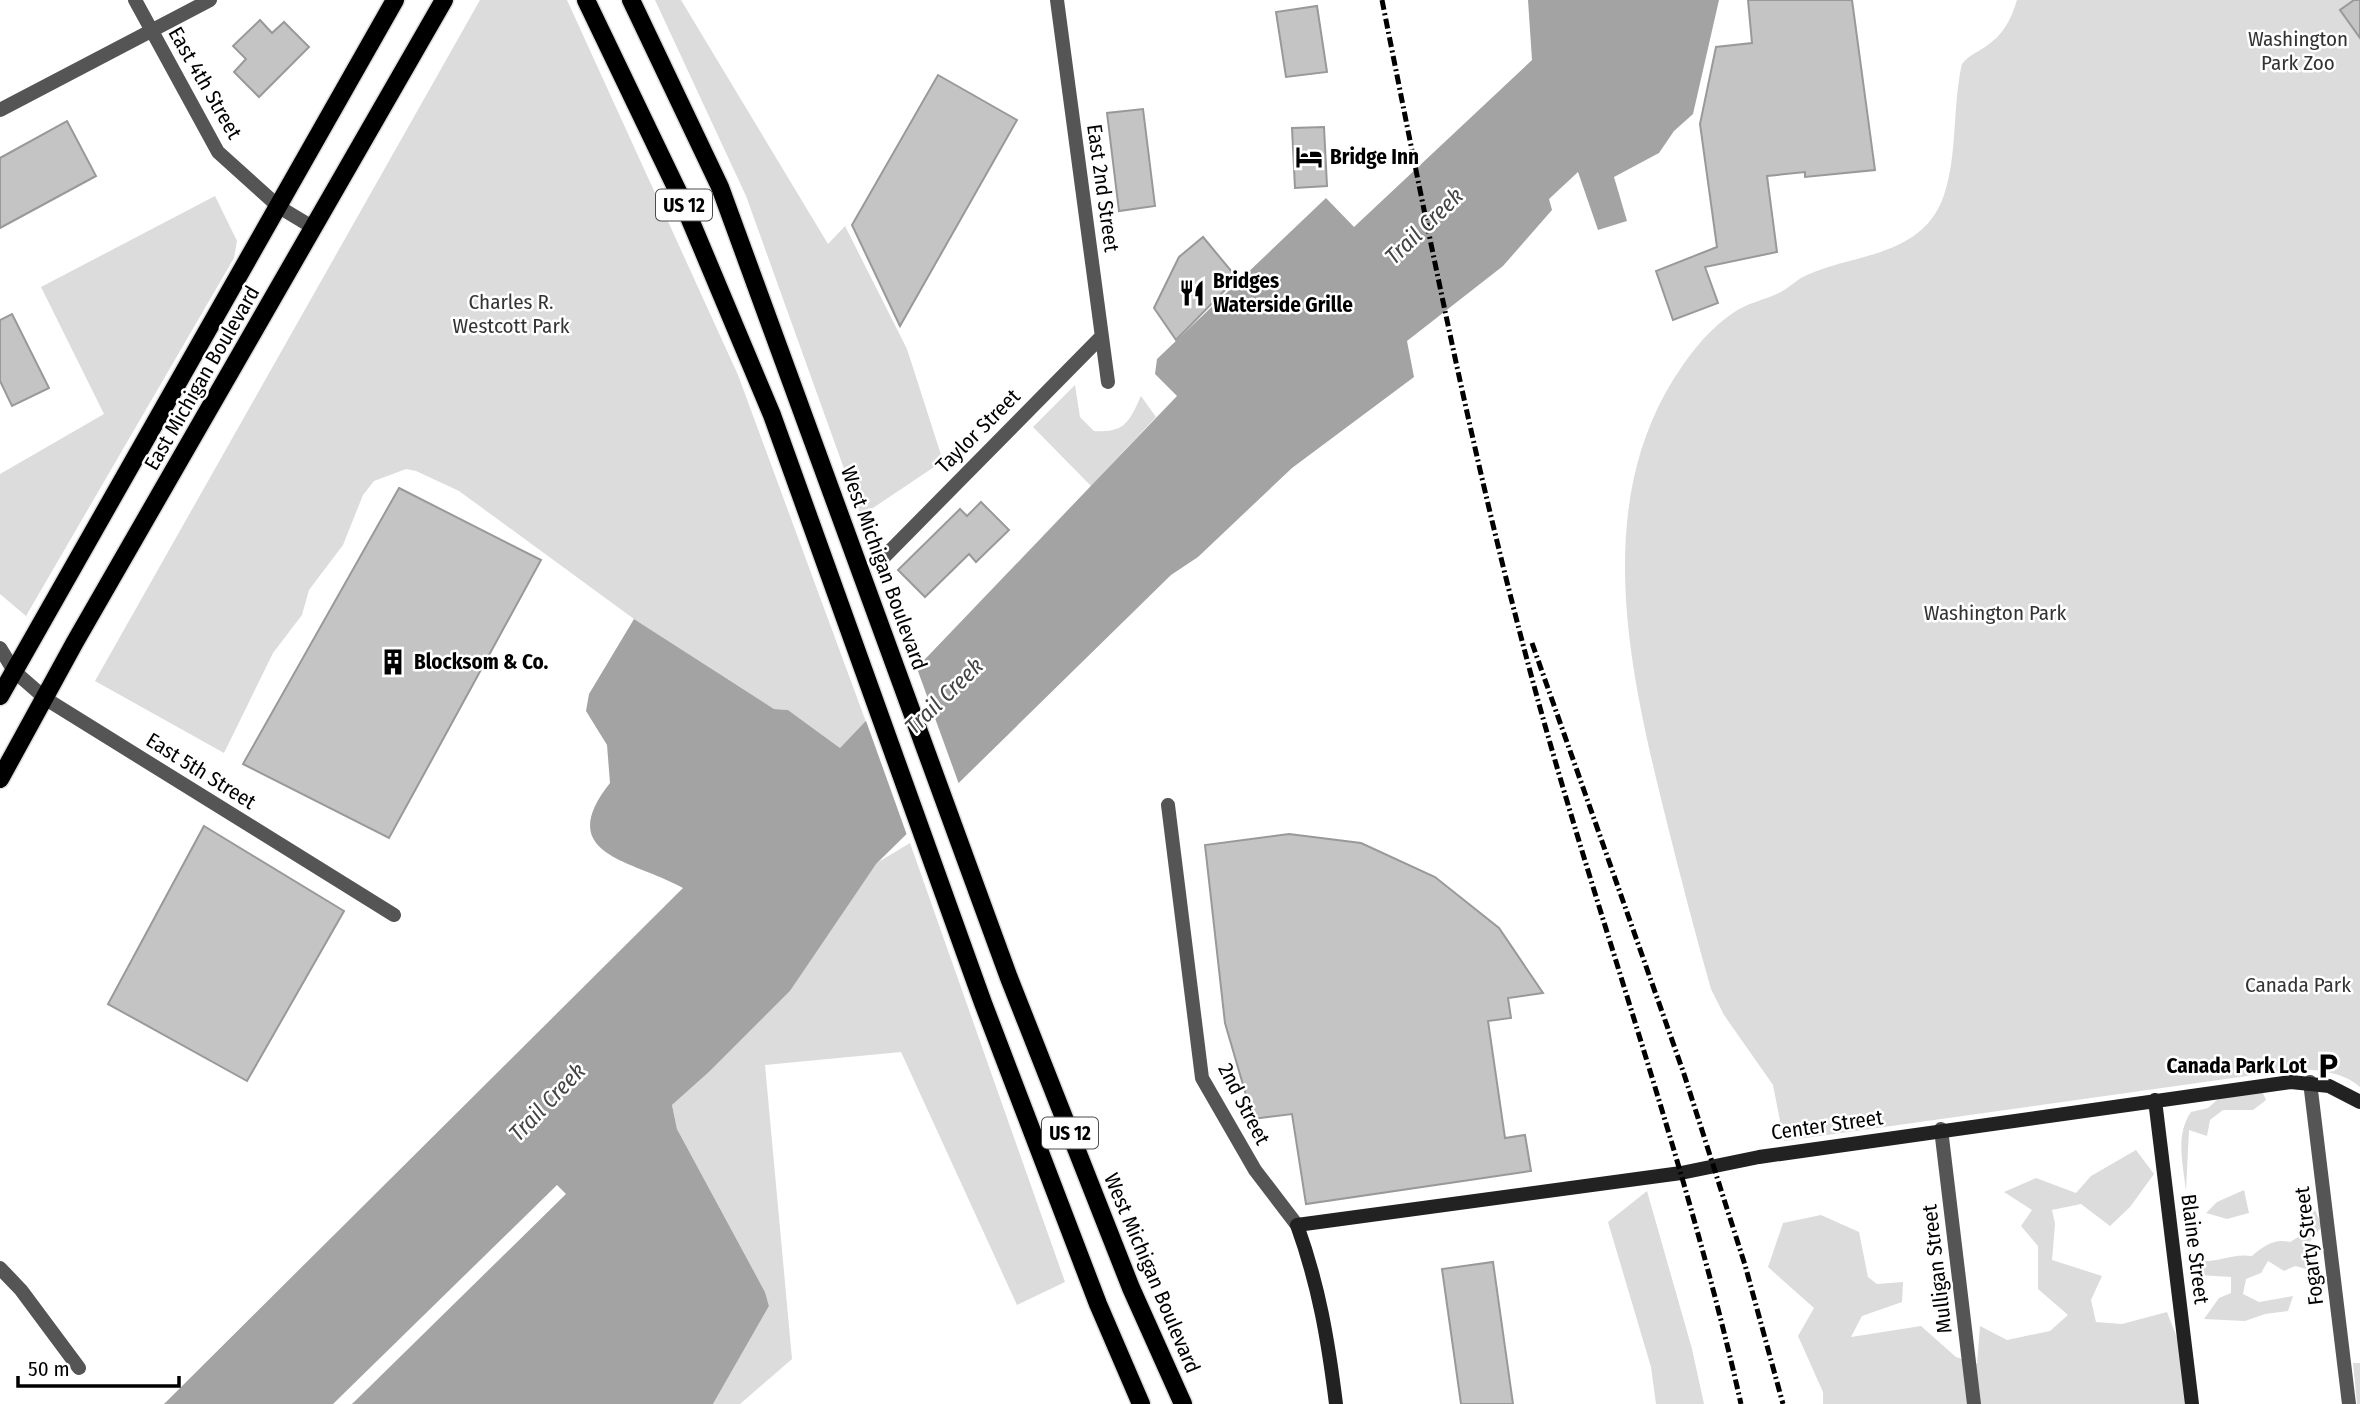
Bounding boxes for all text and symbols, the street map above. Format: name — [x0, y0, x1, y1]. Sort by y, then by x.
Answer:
street label: East 4th Street — [162, 22, 248, 144]
park label: Washington Park Zoo — [2248, 26, 2348, 76]
street label: East 2nd Street — [1081, 122, 1125, 254]
hotel icon: Bridge Inn — [1294, 142, 1324, 172]
place label: Bridge Inn — [1330, 144, 1419, 170]
water label: Trail Creek — [1379, 182, 1469, 270]
road number: US 12 — [656, 190, 712, 220]
place label: Bridges Waterside Grille — [1213, 268, 1353, 318]
restaurant icon: Bridges Waterside Grille — [1177, 278, 1207, 308]
street label: East Michigan Boulevard — [139, 281, 265, 475]
park label: Charles R. Westcott Park — [452, 289, 570, 339]
street label: Taylor Street — [930, 383, 1026, 479]
street label: West Michigan Boulevard — [835, 463, 933, 673]
park label: Washington Park — [1924, 600, 2066, 626]
building icon: Blocksom & Co. — [378, 647, 408, 677]
place label: Blocksom & Co. — [414, 649, 549, 675]
water label: Trail Creek — [899, 652, 989, 740]
street label: East 5th Street — [141, 727, 261, 815]
park label: Canada Park — [2245, 972, 2351, 998]
parking icon: Canada Park Lot — [2313, 1051, 2343, 1081]
place label: Canada Park Lot — [2167, 1053, 2308, 1079]
water label: Trail Creek — [503, 1057, 591, 1147]
street label: 2nd Street — [1212, 1059, 1276, 1149]
street label: Center Street — [1769, 1104, 1885, 1146]
road number: US 12 — [1042, 1118, 1098, 1148]
street label: West Michigan Boulevard — [1098, 1169, 1206, 1377]
street label: Fogarty Street — [2289, 1185, 2329, 1307]
street label: Blaine Street — [2175, 1193, 2215, 1306]
street label: Mulligan Street — [1916, 1203, 1958, 1335]
scale bar — [18, 1344, 178, 1388]
text: 50 m — [28, 1356, 70, 1382]

